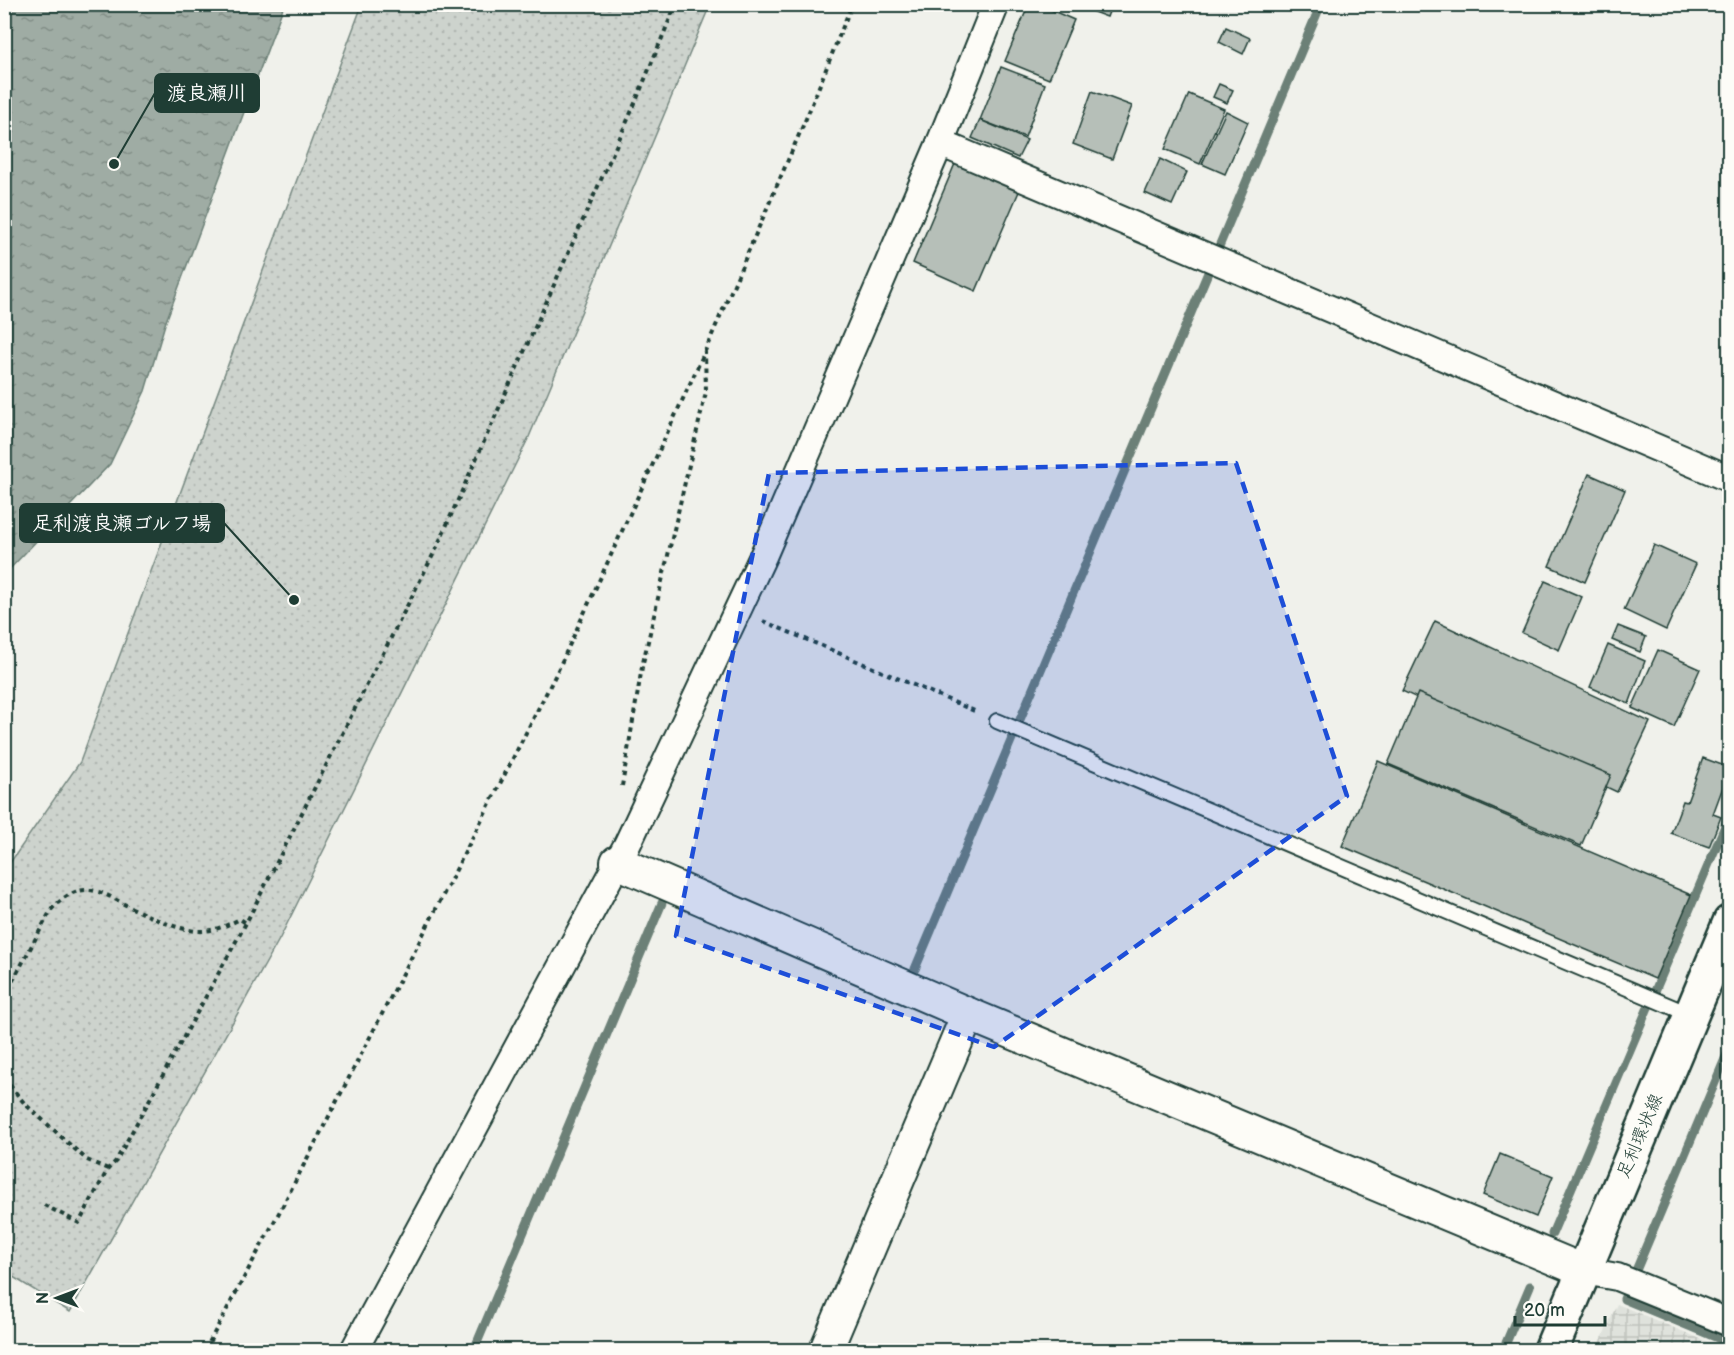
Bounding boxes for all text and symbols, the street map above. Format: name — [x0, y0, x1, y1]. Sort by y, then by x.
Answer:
callout: 渡良瀬川 — [155, 74, 259, 112]
text: 渡良瀬川 — [167, 82, 247, 106]
callout: 足利渡良瀬ゴルフ場 — [20, 504, 224, 542]
text: 足利渡良瀬ゴルフ場 — [32, 512, 212, 536]
street label: 足利環状線 — [1613, 1090, 1667, 1182]
north arrow — [27, 1268, 87, 1328]
scale bar — [1515, 1289, 1605, 1327]
text: N — [34, 1292, 53, 1304]
text: 20 m — [1524, 1300, 1565, 1321]

